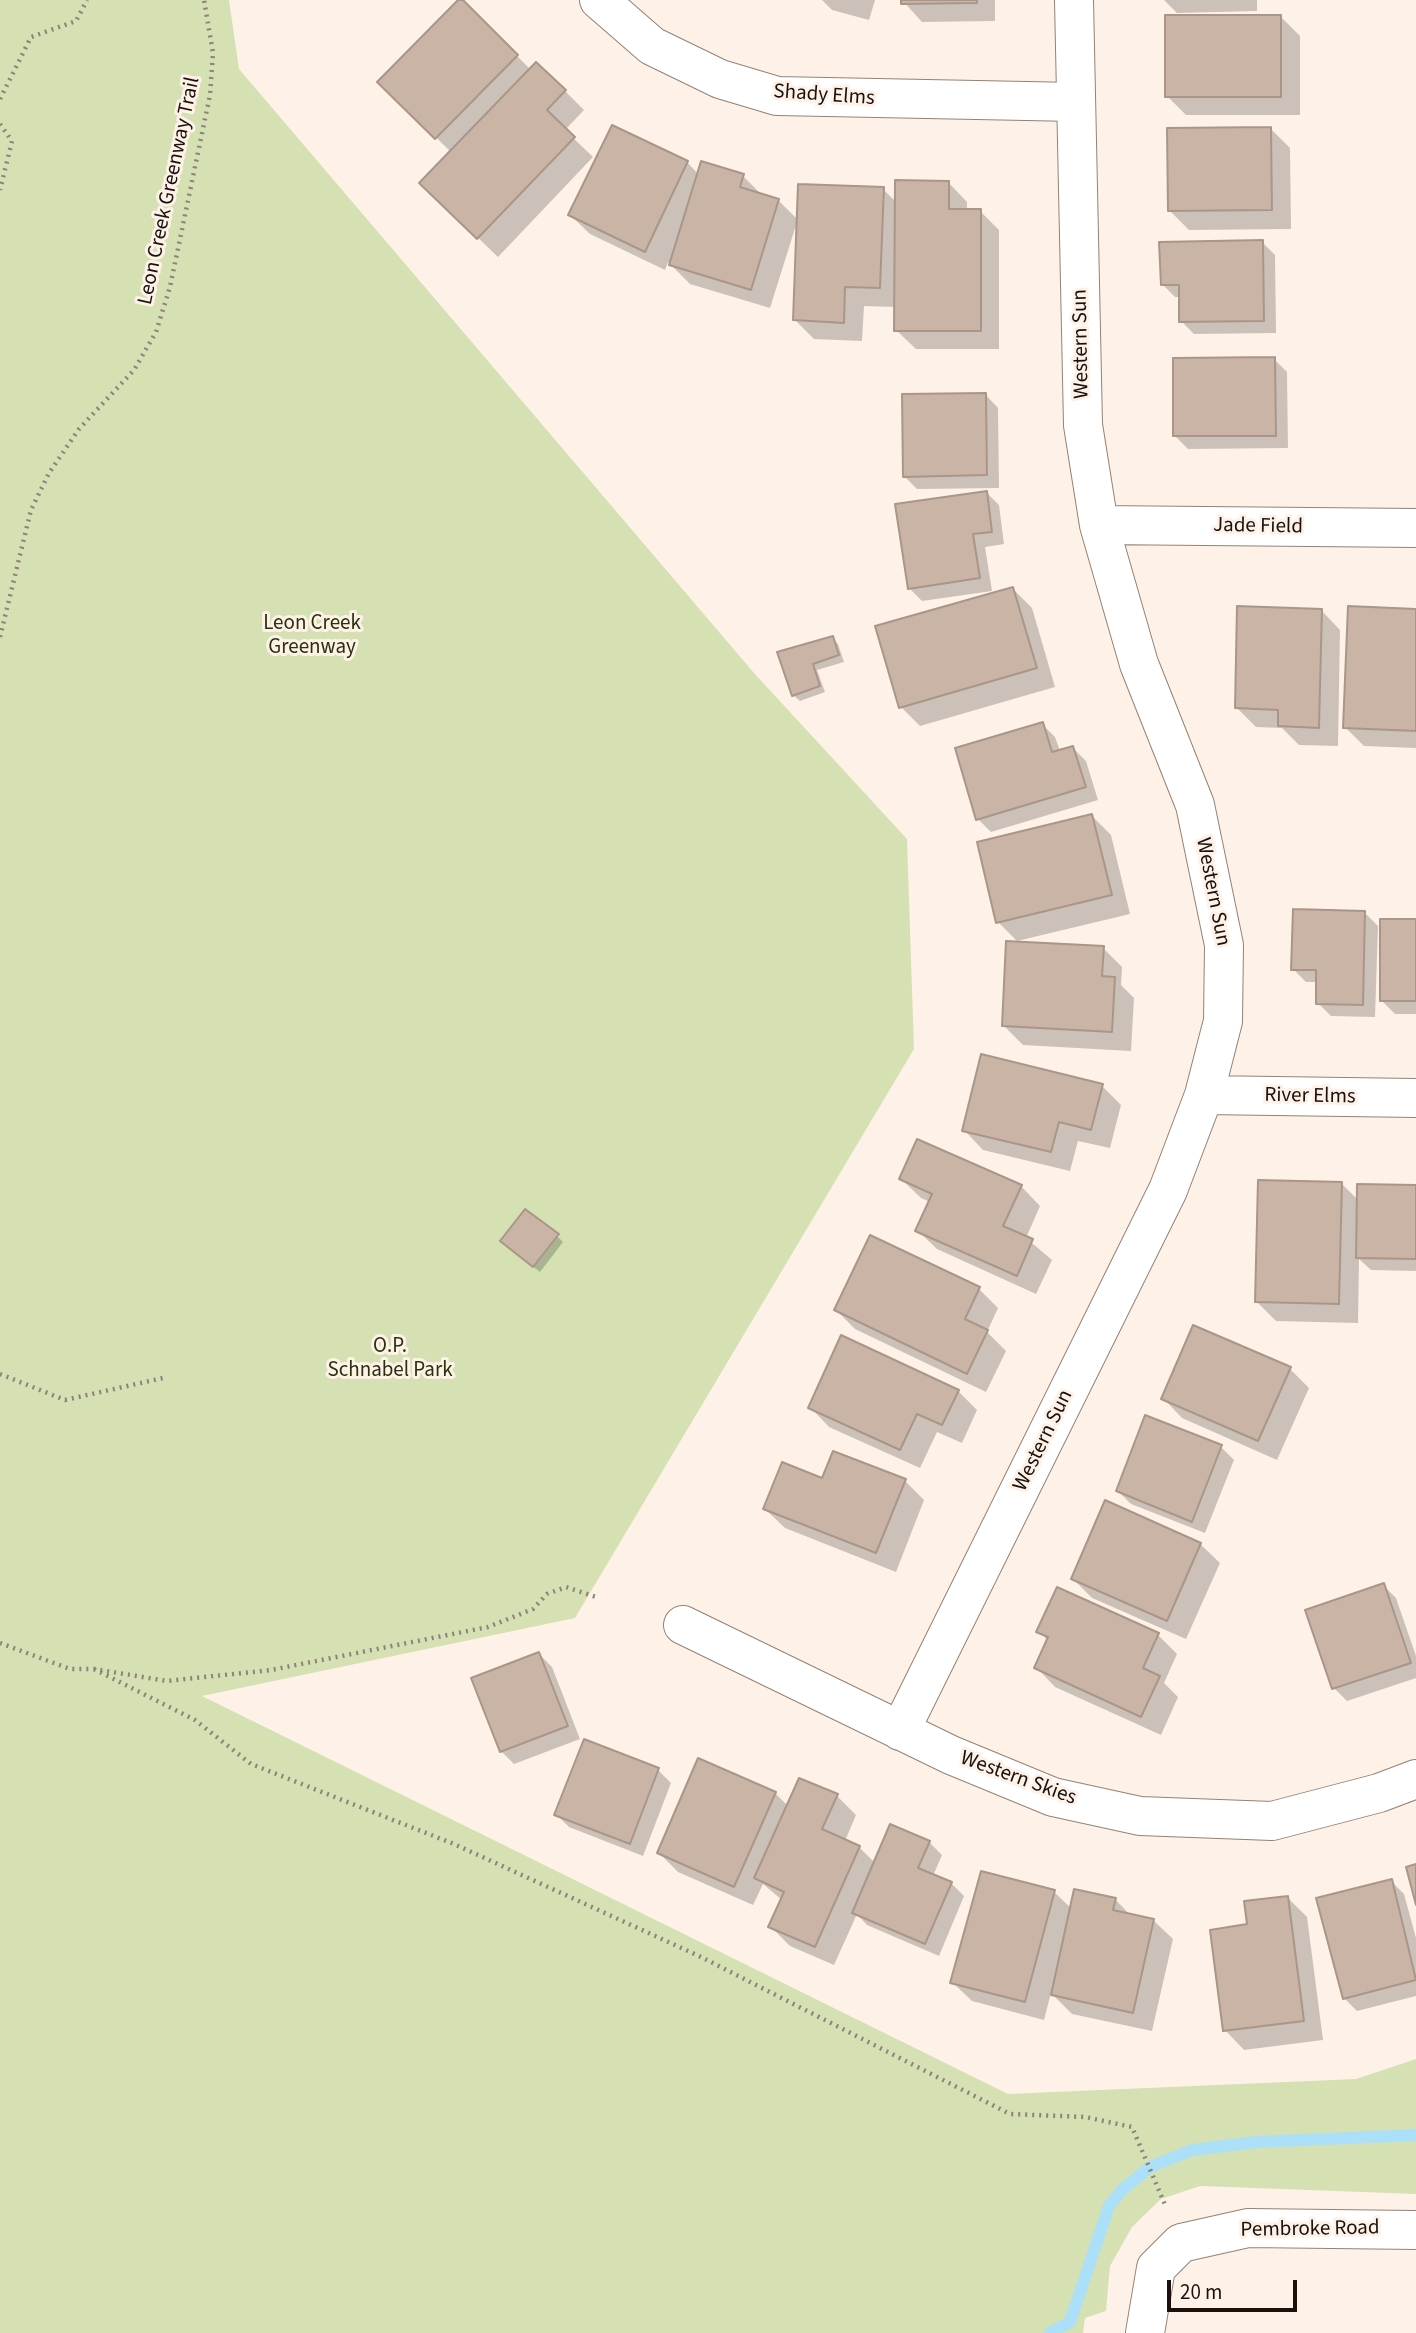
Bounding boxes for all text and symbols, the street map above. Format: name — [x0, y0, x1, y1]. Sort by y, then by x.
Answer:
street label: Leon Creek Greenway Trail — [134, 75, 206, 307]
street label: Shady Elms — [772, 80, 876, 112]
street label: Western Sun — [1068, 289, 1096, 399]
street label: Jade Field — [1213, 514, 1303, 540]
park label: Leon Creek Greenway — [263, 611, 361, 661]
street label: Western Sun — [1189, 836, 1235, 948]
street label: River Elms — [1264, 1084, 1356, 1110]
park label: O.P. Schnabel Park — [327, 1334, 453, 1384]
street label: Western Sun — [1009, 1386, 1079, 1496]
street label: Western Skies — [957, 1746, 1079, 1812]
street label: Pembroke Road — [1240, 2216, 1380, 2244]
scale bar — [1171, 2266, 1300, 2310]
text: 20 m — [1180, 2277, 1222, 2307]

